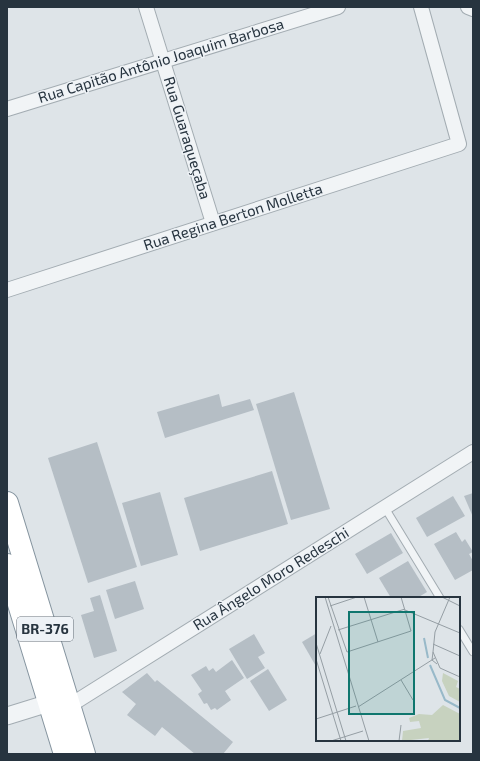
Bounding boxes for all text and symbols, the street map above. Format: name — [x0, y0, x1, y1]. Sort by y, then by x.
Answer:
street label: Rua Capitão Antônio Joaquim Barbosa — [36, 14, 286, 106]
street label: Rua Guaraqueçaba — [160, 74, 215, 202]
street label: Rua Regina Berton Molletta — [141, 179, 324, 254]
street label: Rua Ângelo Moro Redeschi — [189, 523, 352, 634]
inset map — [316, 597, 460, 741]
road number: BR-376 — [17, 617, 73, 641]

